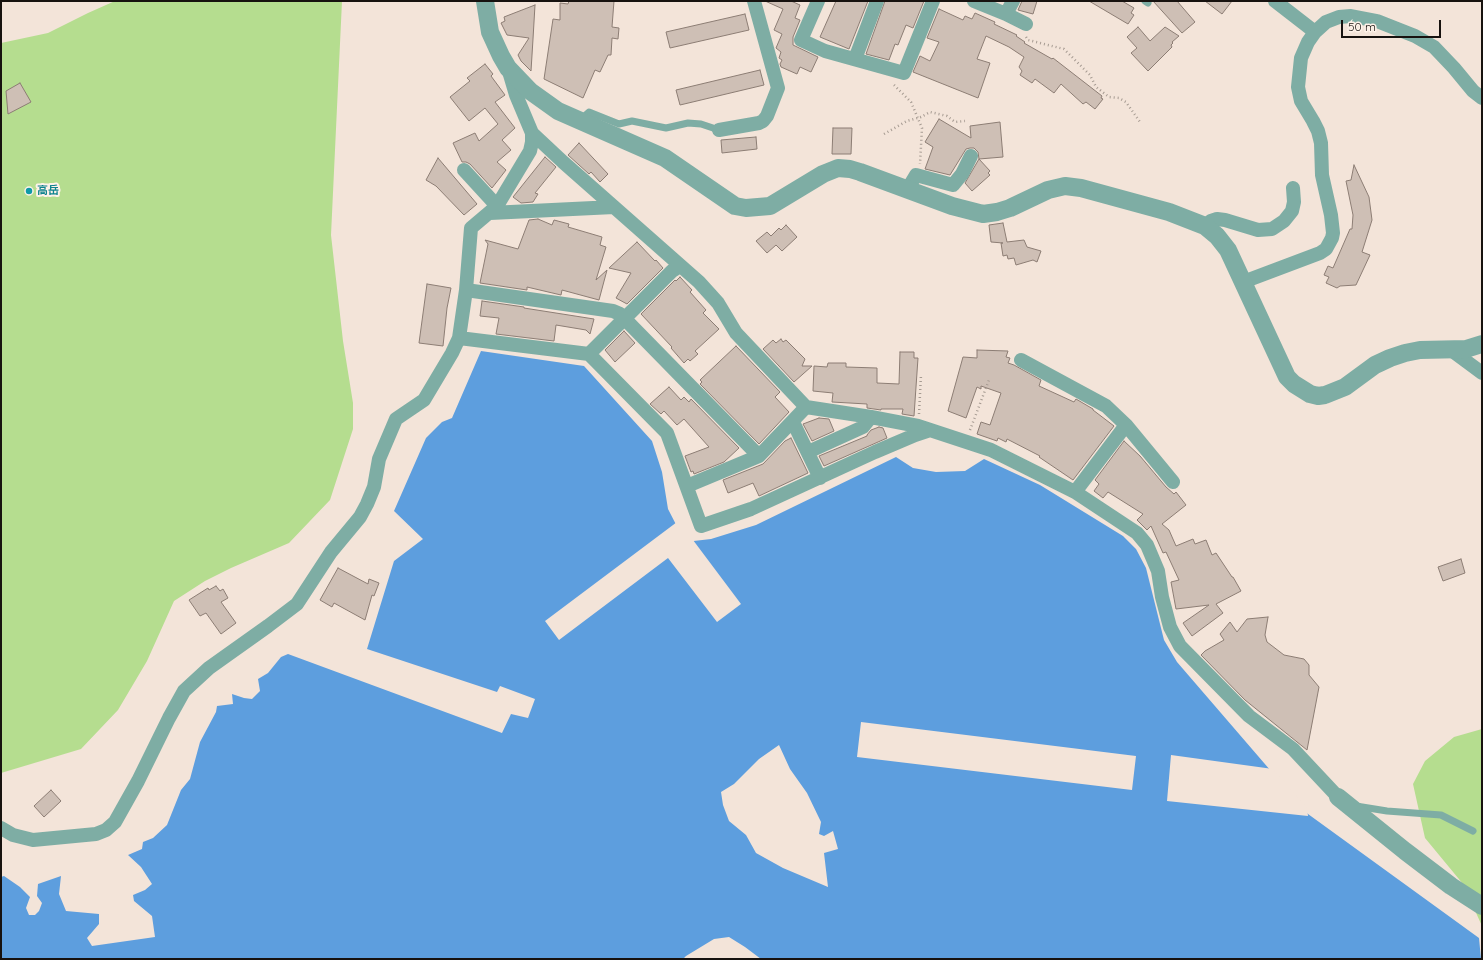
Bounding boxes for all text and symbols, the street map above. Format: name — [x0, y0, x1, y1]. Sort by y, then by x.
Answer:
scale bar — [1343, 12, 1443, 38]
text: 50 m — [1348, 19, 1376, 34]
place label: 高岳 — [37, 184, 59, 198]
marker: 高岳 — [24, 186, 34, 196]

